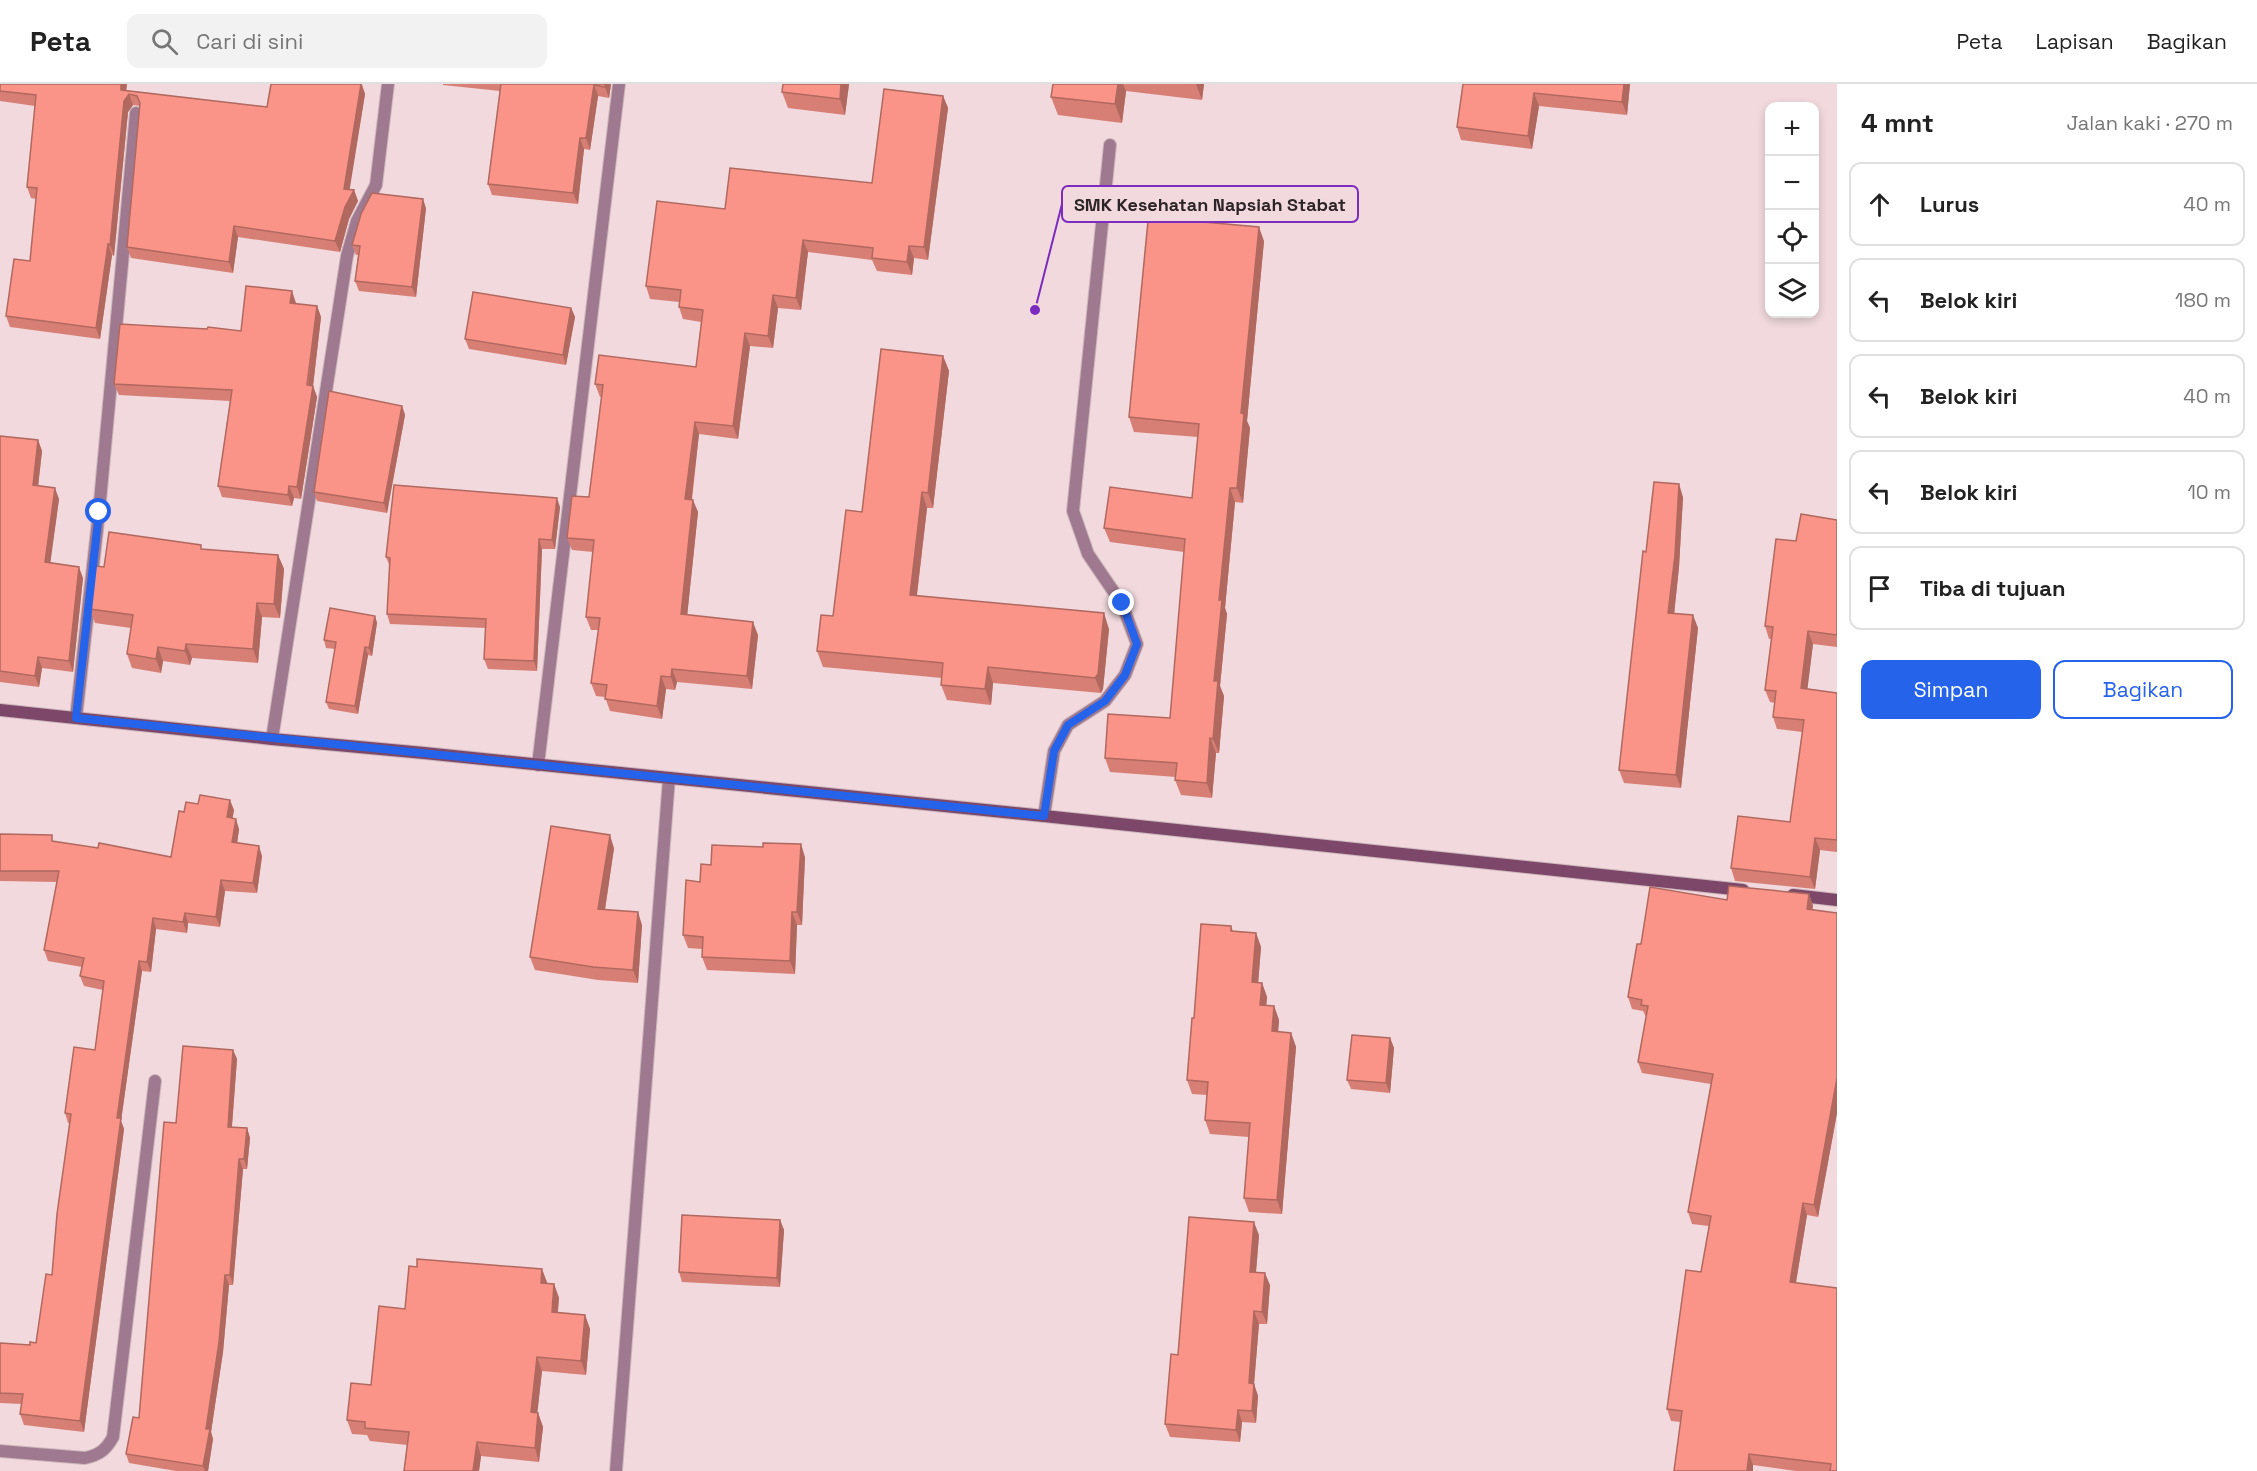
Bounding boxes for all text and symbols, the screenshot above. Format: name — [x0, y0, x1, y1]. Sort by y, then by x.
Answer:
search box — [127, 14, 547, 68]
text: Peta — [30, 23, 91, 59]
icon: search — [148, 25, 181, 58]
text: Cari di sini — [196, 27, 303, 55]
text: Peta — [1957, 28, 2003, 55]
text: Lapisan — [2036, 28, 2114, 55]
text: Bagikan — [2147, 28, 2227, 55]
map controls — [1765, 102, 1819, 318]
button: + — [1765, 102, 1819, 156]
text: 4 mnt — [1861, 106, 1934, 140]
text: Jalan kaki · 270 m — [2066, 110, 2233, 136]
button: − — [1765, 156, 1819, 210]
callout: SMK Kesehatan Napsiah Stabat — [1062, 186, 1358, 222]
icon: ahead — [1863, 188, 1896, 221]
text: Lurus — [1920, 190, 1979, 218]
text: 40 m — [2183, 191, 2231, 217]
text: SMK Kesehatan Napsiah Stabat — [1074, 193, 1346, 216]
button: locate — [1765, 210, 1819, 264]
button: layers — [1765, 264, 1819, 318]
icon: left — [1863, 284, 1896, 317]
text: Belok kiri — [1920, 286, 2017, 314]
text: 180 m — [2175, 287, 2231, 313]
icon: left — [1863, 380, 1896, 413]
text: Belok kiri — [1920, 382, 2017, 410]
text: 40 m — [2183, 383, 2231, 409]
icon: left — [1863, 476, 1896, 509]
text: Belok kiri — [1920, 478, 2017, 506]
text: 10 m — [2187, 479, 2231, 505]
route start — [85, 498, 111, 524]
icon: arrive — [1863, 572, 1896, 605]
text: Tiba di tujuan — [1920, 574, 2066, 602]
route end — [1108, 589, 1134, 615]
button: Simpan — [1861, 660, 2041, 719]
button: Bagikan — [2053, 660, 2233, 719]

